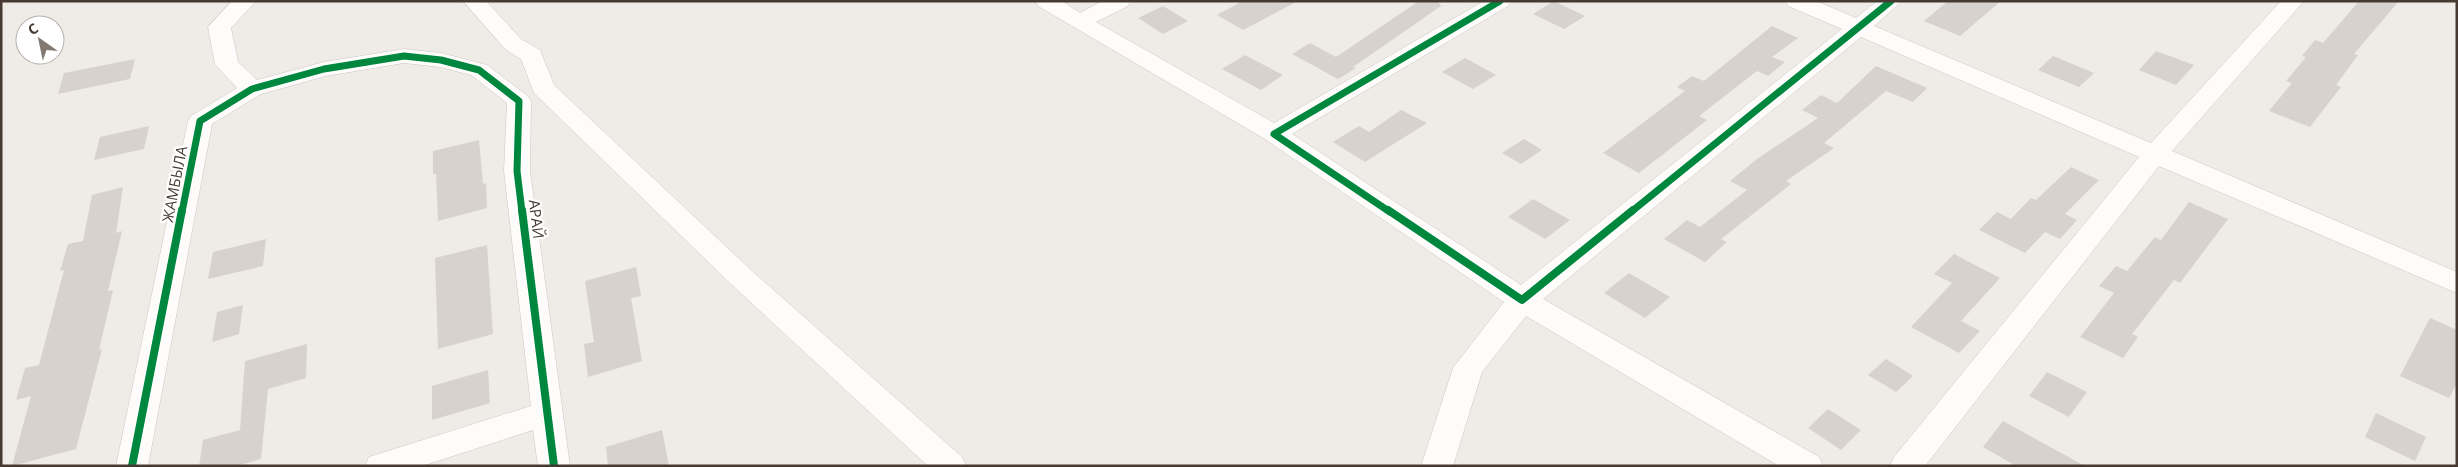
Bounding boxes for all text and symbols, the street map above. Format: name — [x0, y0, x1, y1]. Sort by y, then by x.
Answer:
north arrow — [15, 15, 65, 65]
text: С — [24, 18, 42, 39]
street label: ЖАМБЫЛА — [157, 144, 191, 224]
street label: АРАЙ — [525, 198, 549, 240]

